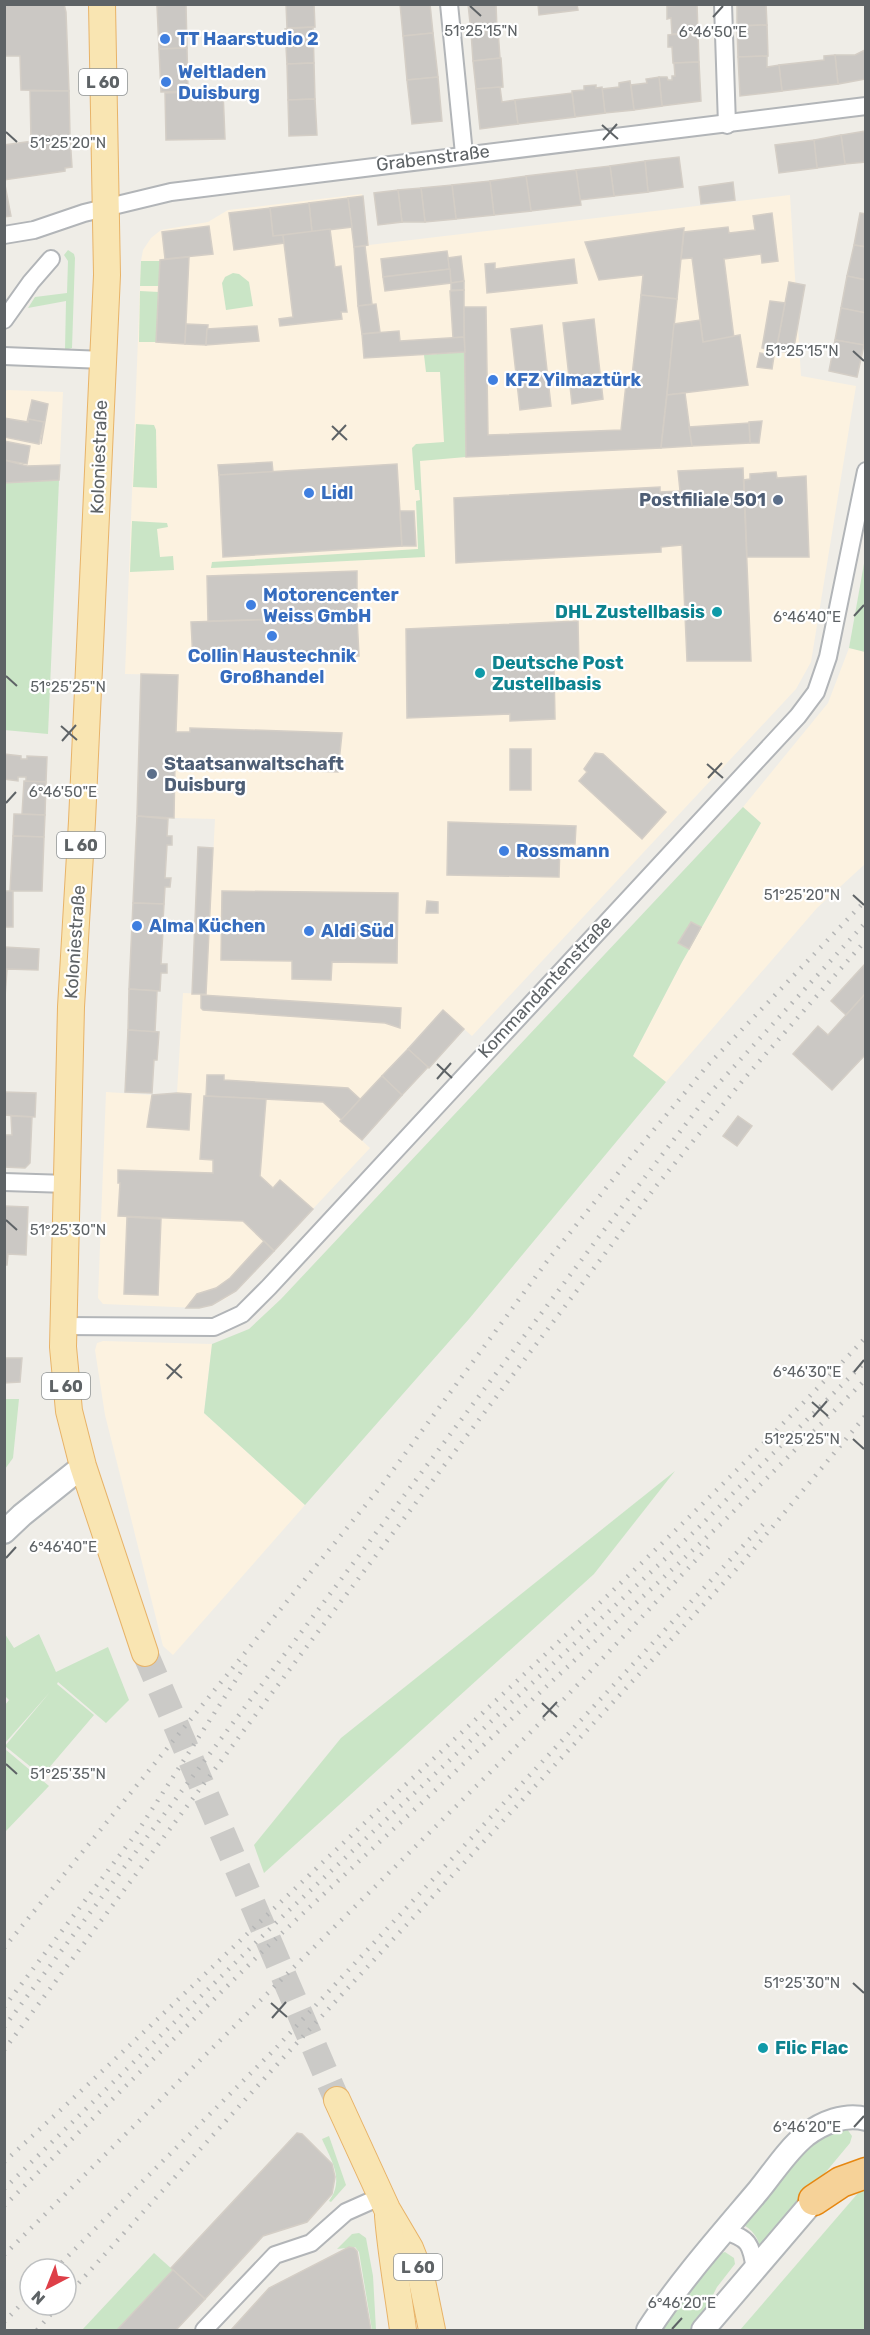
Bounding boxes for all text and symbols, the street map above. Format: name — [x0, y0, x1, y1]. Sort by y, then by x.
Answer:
text: 51°25'15"N — [444, 22, 518, 40]
text: 6°46'50"E — [679, 23, 747, 41]
place label: TT Haarstudio 2 — [177, 28, 319, 50]
marker: TT Haarstudio 2 — [158, 32, 172, 46]
place label: Weltladen Duisburg — [178, 61, 266, 104]
road number: L 60 — [79, 69, 127, 95]
marker: Weltladen Duisburg — [159, 75, 173, 89]
text: 51°25'20"N — [30, 134, 106, 152]
street label: Grabenstraße — [375, 140, 491, 176]
text: 51°25'15"N — [765, 342, 839, 360]
place label: KFZ Yilmaztürk — [505, 369, 641, 391]
marker: KFZ Yilmaztürk — [486, 373, 500, 387]
street label: Koloniestraße — [86, 400, 112, 514]
place label: Lidl — [321, 482, 353, 504]
marker: Lidl — [302, 486, 316, 500]
place label: Postfiliale 501 — [639, 489, 766, 511]
marker: Postfiliale 501 — [771, 493, 785, 507]
place label: Motorencenter Weiss GmbH — [263, 584, 399, 627]
marker: Motorencenter Weiss GmbH — [244, 598, 258, 612]
place label: DHL Zustellbasis — [555, 601, 705, 623]
marker: DHL Zustellbasis — [710, 605, 724, 619]
text: 6°46'40"E — [773, 608, 841, 626]
marker: Collin Haustechnik Großhandel — [265, 629, 279, 643]
place label: Collin Haustechnik Großhandel — [188, 645, 357, 688]
place label: Deutsche Post Zustellbasis — [492, 652, 624, 695]
marker: Deutsche Post Zustellbasis — [473, 666, 487, 680]
text: 51°25'25"N — [30, 678, 106, 696]
place label: Staatsanwaltschaft Duisburg — [164, 753, 344, 796]
marker: Staatsanwaltschaft Duisburg — [145, 767, 159, 781]
text: 6°46'50"E — [29, 783, 97, 801]
road number: L 60 — [57, 832, 105, 858]
place label: Rossmann — [516, 840, 609, 862]
marker: Rossmann — [497, 844, 511, 858]
street label: Koloniestraße — [60, 884, 90, 1000]
text: 51°25'20"N — [764, 886, 840, 904]
street label: Kommandantenstraße — [473, 911, 617, 1063]
place label: Alma Küchen — [149, 915, 266, 937]
marker: Alma Küchen — [130, 919, 144, 933]
place label: Aldi Süd — [321, 920, 394, 942]
marker: Aldi Süd — [302, 924, 316, 938]
text: 51°25'30"N — [30, 1221, 106, 1239]
text: 6°46'30"E — [773, 1363, 841, 1381]
road number: L 60 — [42, 1373, 90, 1399]
text: 51°25'25"N — [764, 1430, 840, 1448]
text: 6°46'40"E — [29, 1538, 97, 1556]
text: 51°25'35"N — [30, 1765, 106, 1783]
text: 51°25'30"N — [764, 1974, 840, 1992]
place label: Flic Flac — [775, 2037, 849, 2059]
marker: Flic Flac — [756, 2041, 770, 2055]
text: 6°46'20"E — [773, 2118, 841, 2136]
road number: L 60 — [394, 2254, 442, 2280]
north arrow — [18, 2257, 78, 2317]
text: N — [28, 2287, 49, 2309]
text: 6°46'20"E — [648, 2294, 716, 2312]

